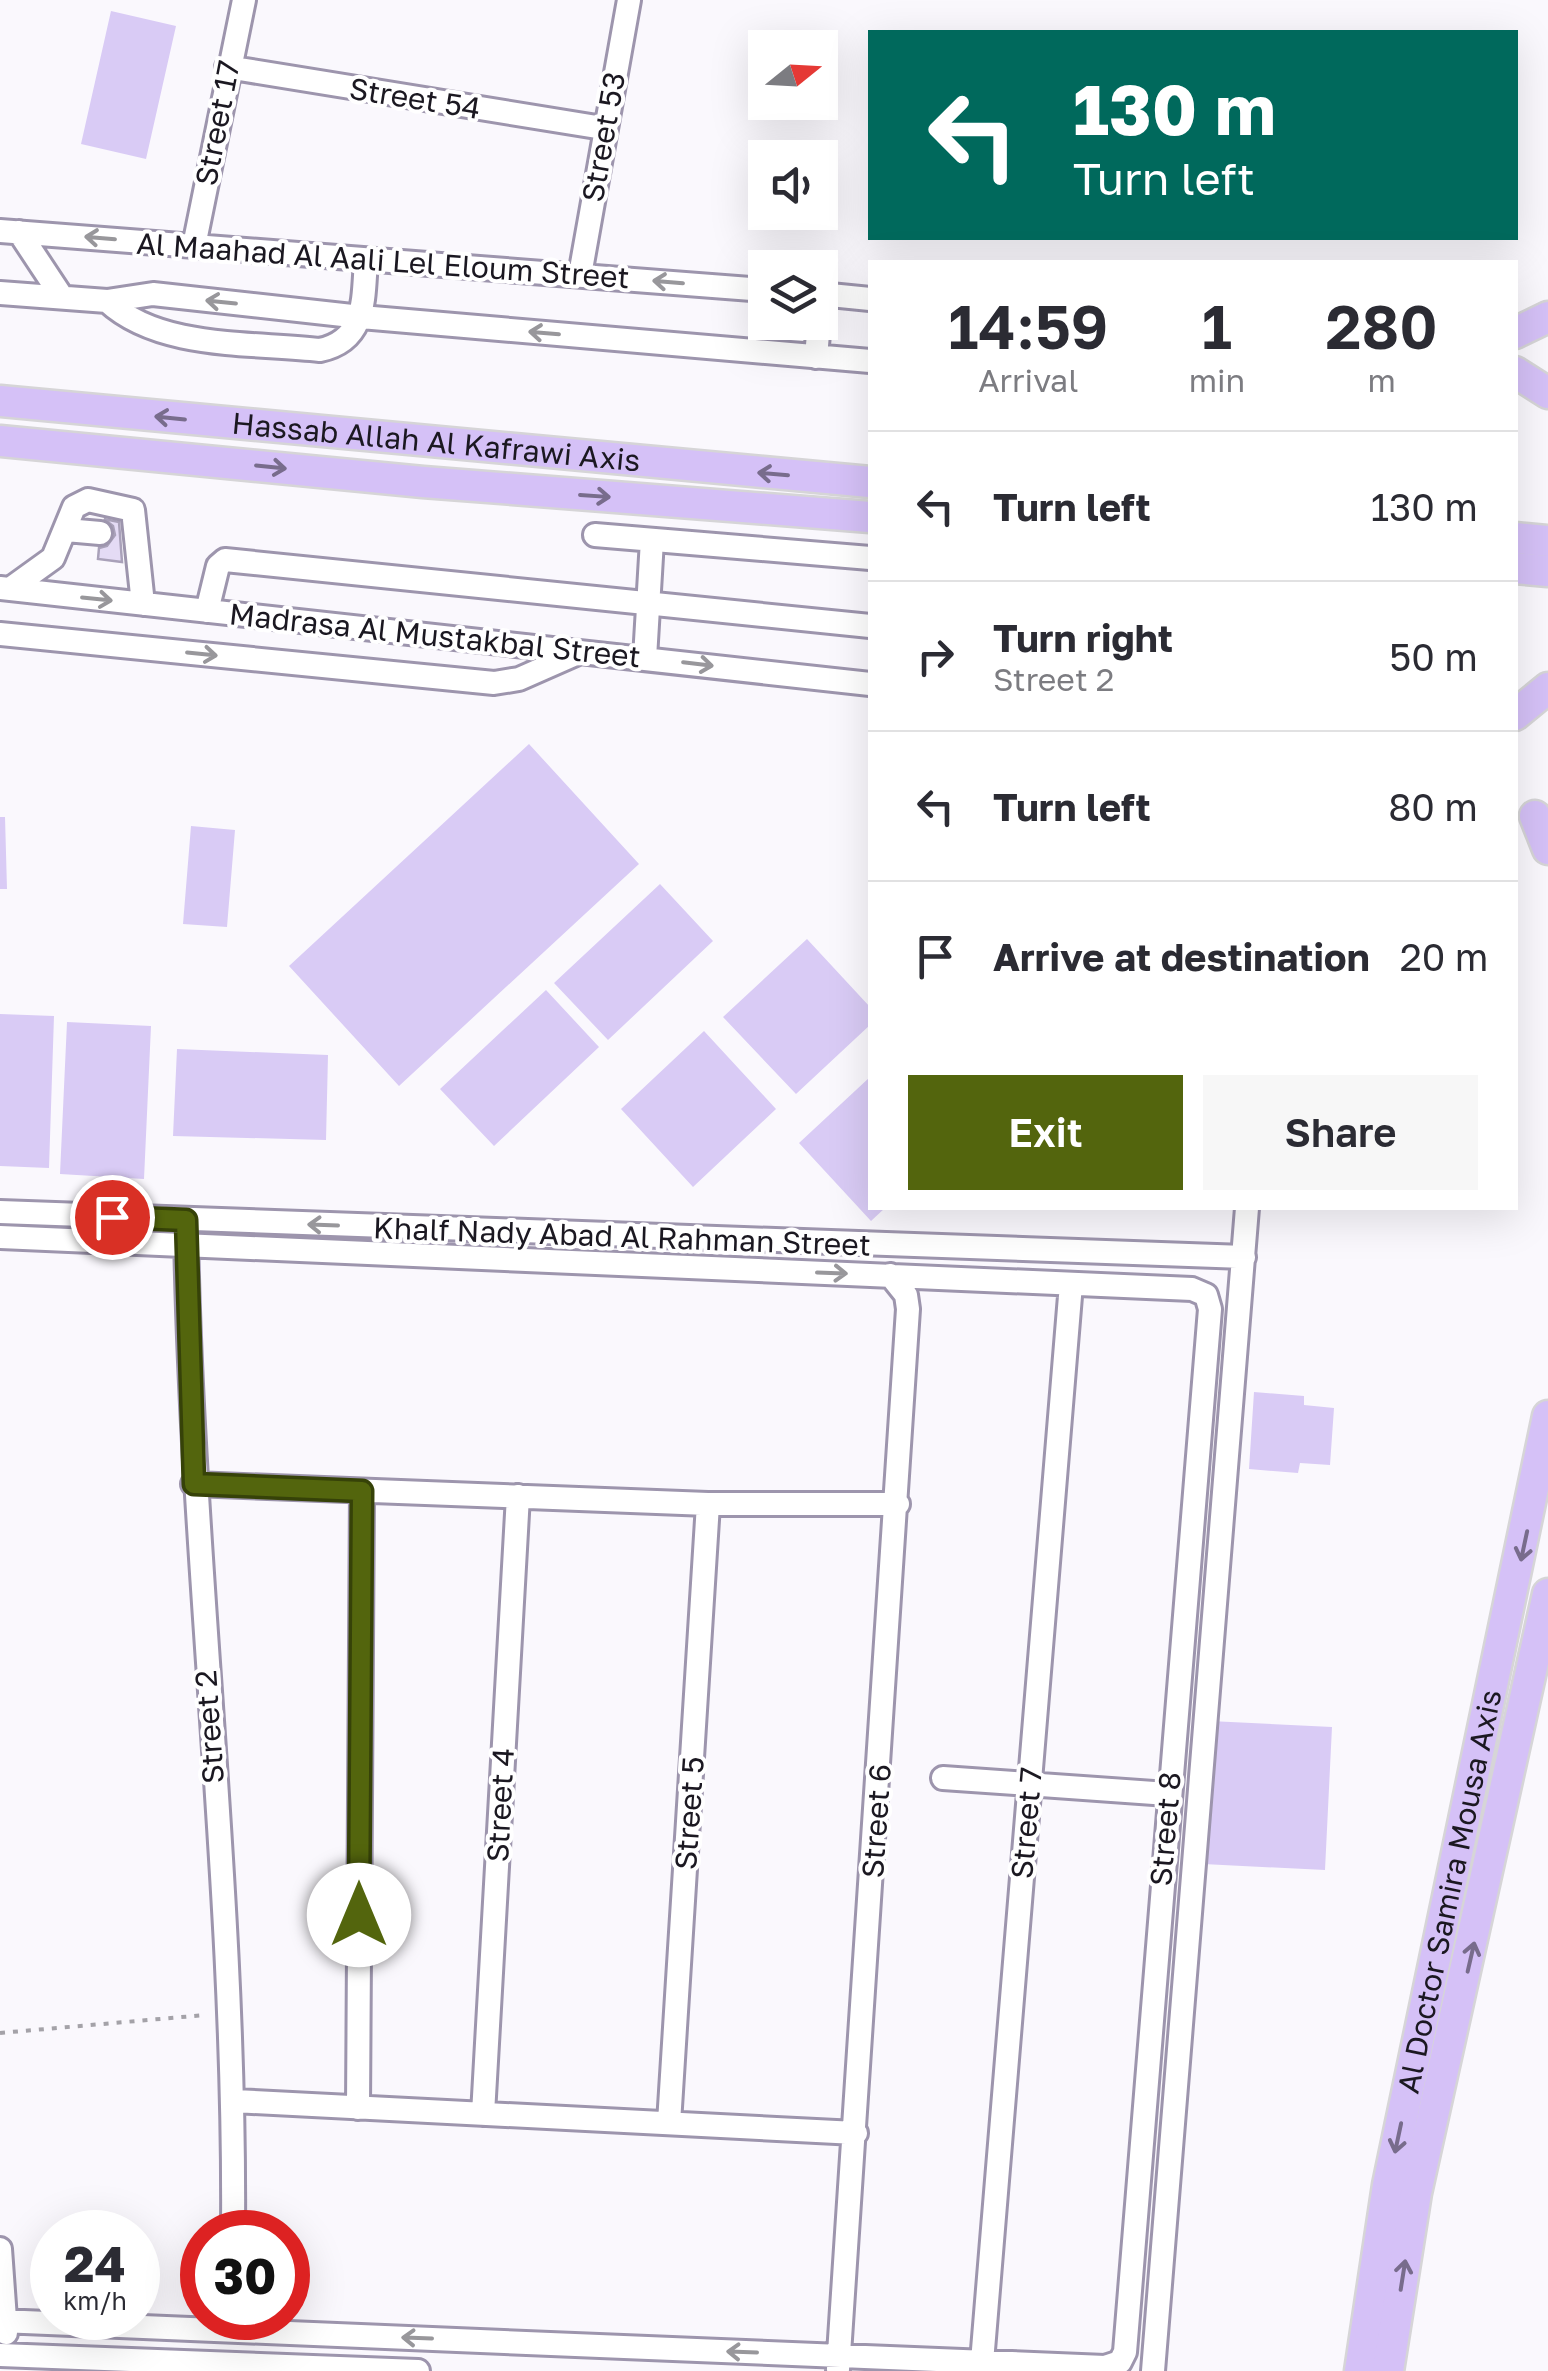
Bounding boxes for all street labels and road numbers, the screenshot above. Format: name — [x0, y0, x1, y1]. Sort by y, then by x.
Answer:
street label: Street 17 — [187, 57, 247, 189]
street label: Street 53 — [574, 69, 632, 205]
street label: Street 54 — [347, 70, 483, 126]
street label: Al Maahad Al Aali Lel Eloum Street — [135, 225, 631, 295]
street label: Hassab Allah Al Kafrawi Axis — [230, 405, 642, 479]
street label: Madrasa Al Mustakbal Street — [227, 595, 643, 675]
street label: Khalf Nady Abad Al Rahman Street — [373, 1209, 871, 1263]
street label: Street 2 — [187, 1669, 231, 1785]
street label: Al Doctor Samira Mousa Axis — [1390, 1686, 1509, 2096]
street label: Street 4 — [479, 1747, 521, 1863]
street label: Street 5 — [667, 1755, 711, 1871]
street label: Street 6 — [854, 1763, 898, 1879]
street label: Street 7 — [1003, 1766, 1049, 1880]
street label: Street 8 — [1142, 1770, 1188, 1888]

